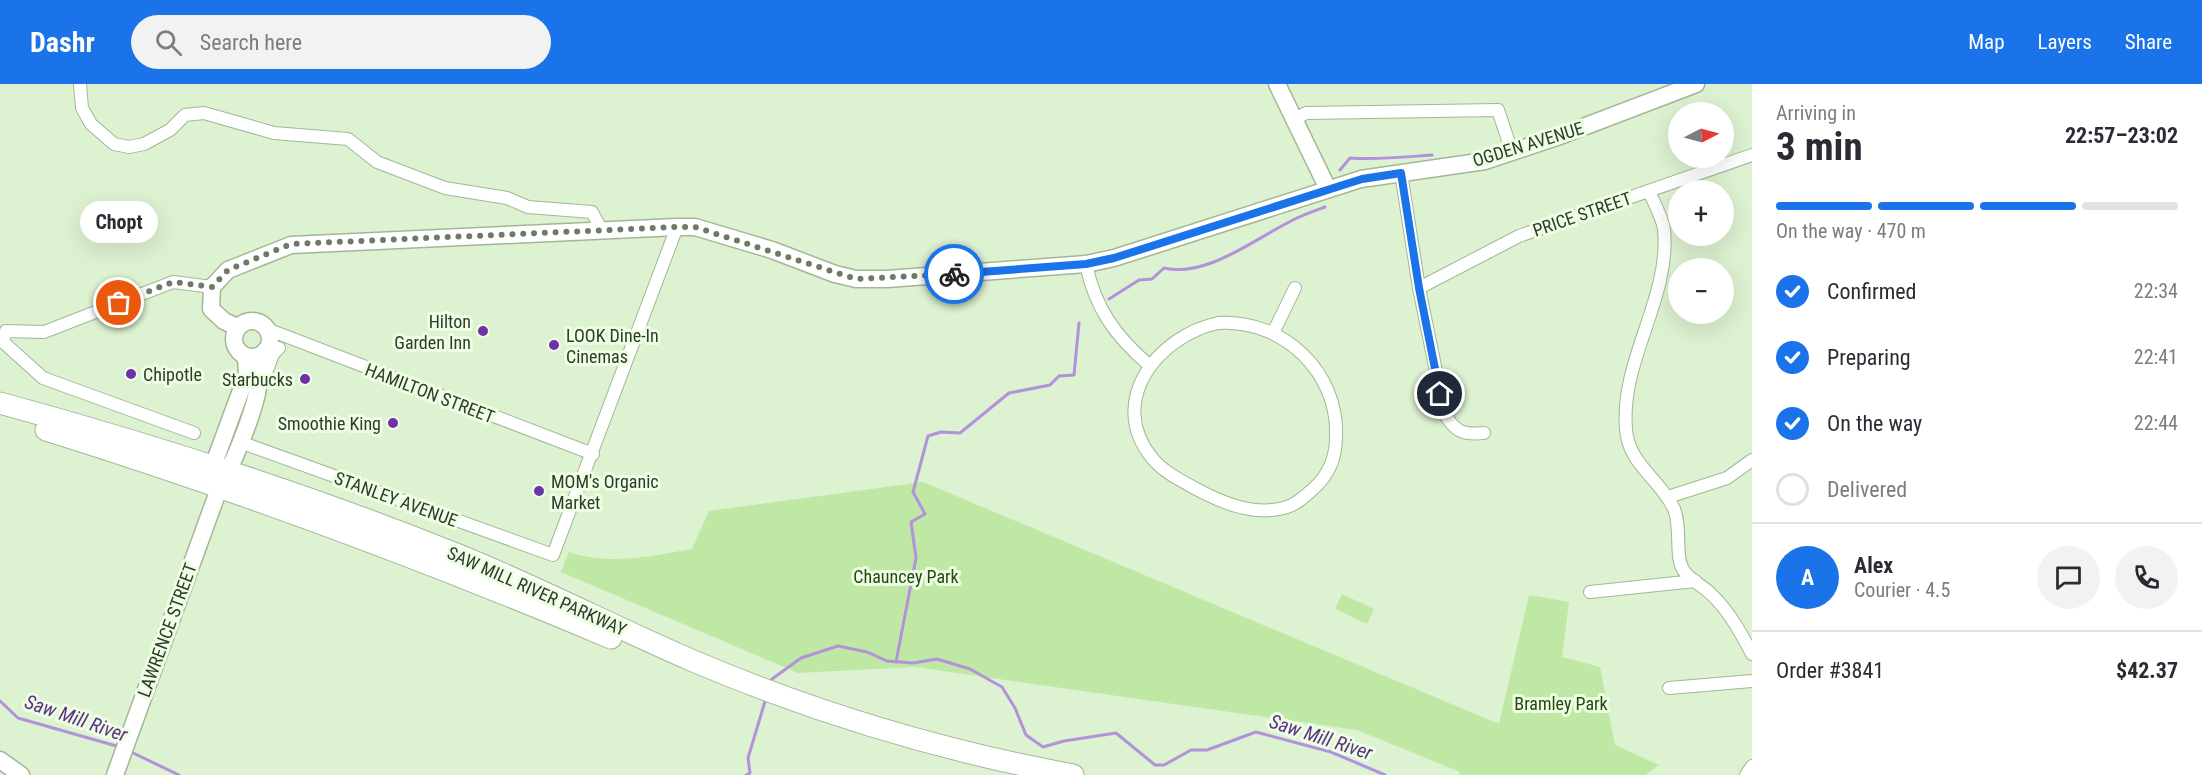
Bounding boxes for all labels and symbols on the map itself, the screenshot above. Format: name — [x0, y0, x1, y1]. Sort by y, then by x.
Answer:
north arrow — [1668, 102, 1734, 168]
street label: OGDEN AVENUE — [1470, 117, 1586, 171]
street label: PRICE STREET — [1530, 187, 1634, 241]
callout: Chopt — [80, 201, 158, 243]
courier — [924, 244, 984, 304]
pin — [93, 277, 144, 328]
place label: Hilton Garden Inn — [394, 311, 471, 353]
marker: Hilton Garden Inn — [476, 324, 490, 338]
place label: LOOK Dine-In Cinemas — [566, 325, 659, 367]
marker: LOOK Dine-In Cinemas — [547, 338, 561, 352]
street label: HAMILTON STREET — [362, 359, 498, 427]
place label: Chipotle — [143, 364, 202, 385]
marker: Chipotle — [124, 367, 138, 381]
pin — [1414, 368, 1465, 419]
place label: Starbucks — [222, 369, 293, 390]
marker: Starbucks — [298, 372, 312, 386]
place label: Smoothie King — [278, 413, 381, 434]
marker: Smoothie King — [386, 416, 400, 430]
street label: STANLEY AVENUE — [332, 467, 460, 531]
place label: MOM's Organic Market — [551, 471, 659, 513]
marker: MOM's Organic Market — [532, 484, 546, 498]
street label: SAW MILL RIVER PARKWAY — [444, 542, 630, 640]
street label: LAWRENCE STREET — [133, 560, 201, 700]
park label: Chauncey Park — [853, 566, 959, 587]
water label: Saw Mill River — [22, 689, 132, 747]
park label: Bramley Park — [1514, 693, 1608, 714]
water label: Saw Mill River — [1266, 709, 1377, 765]

